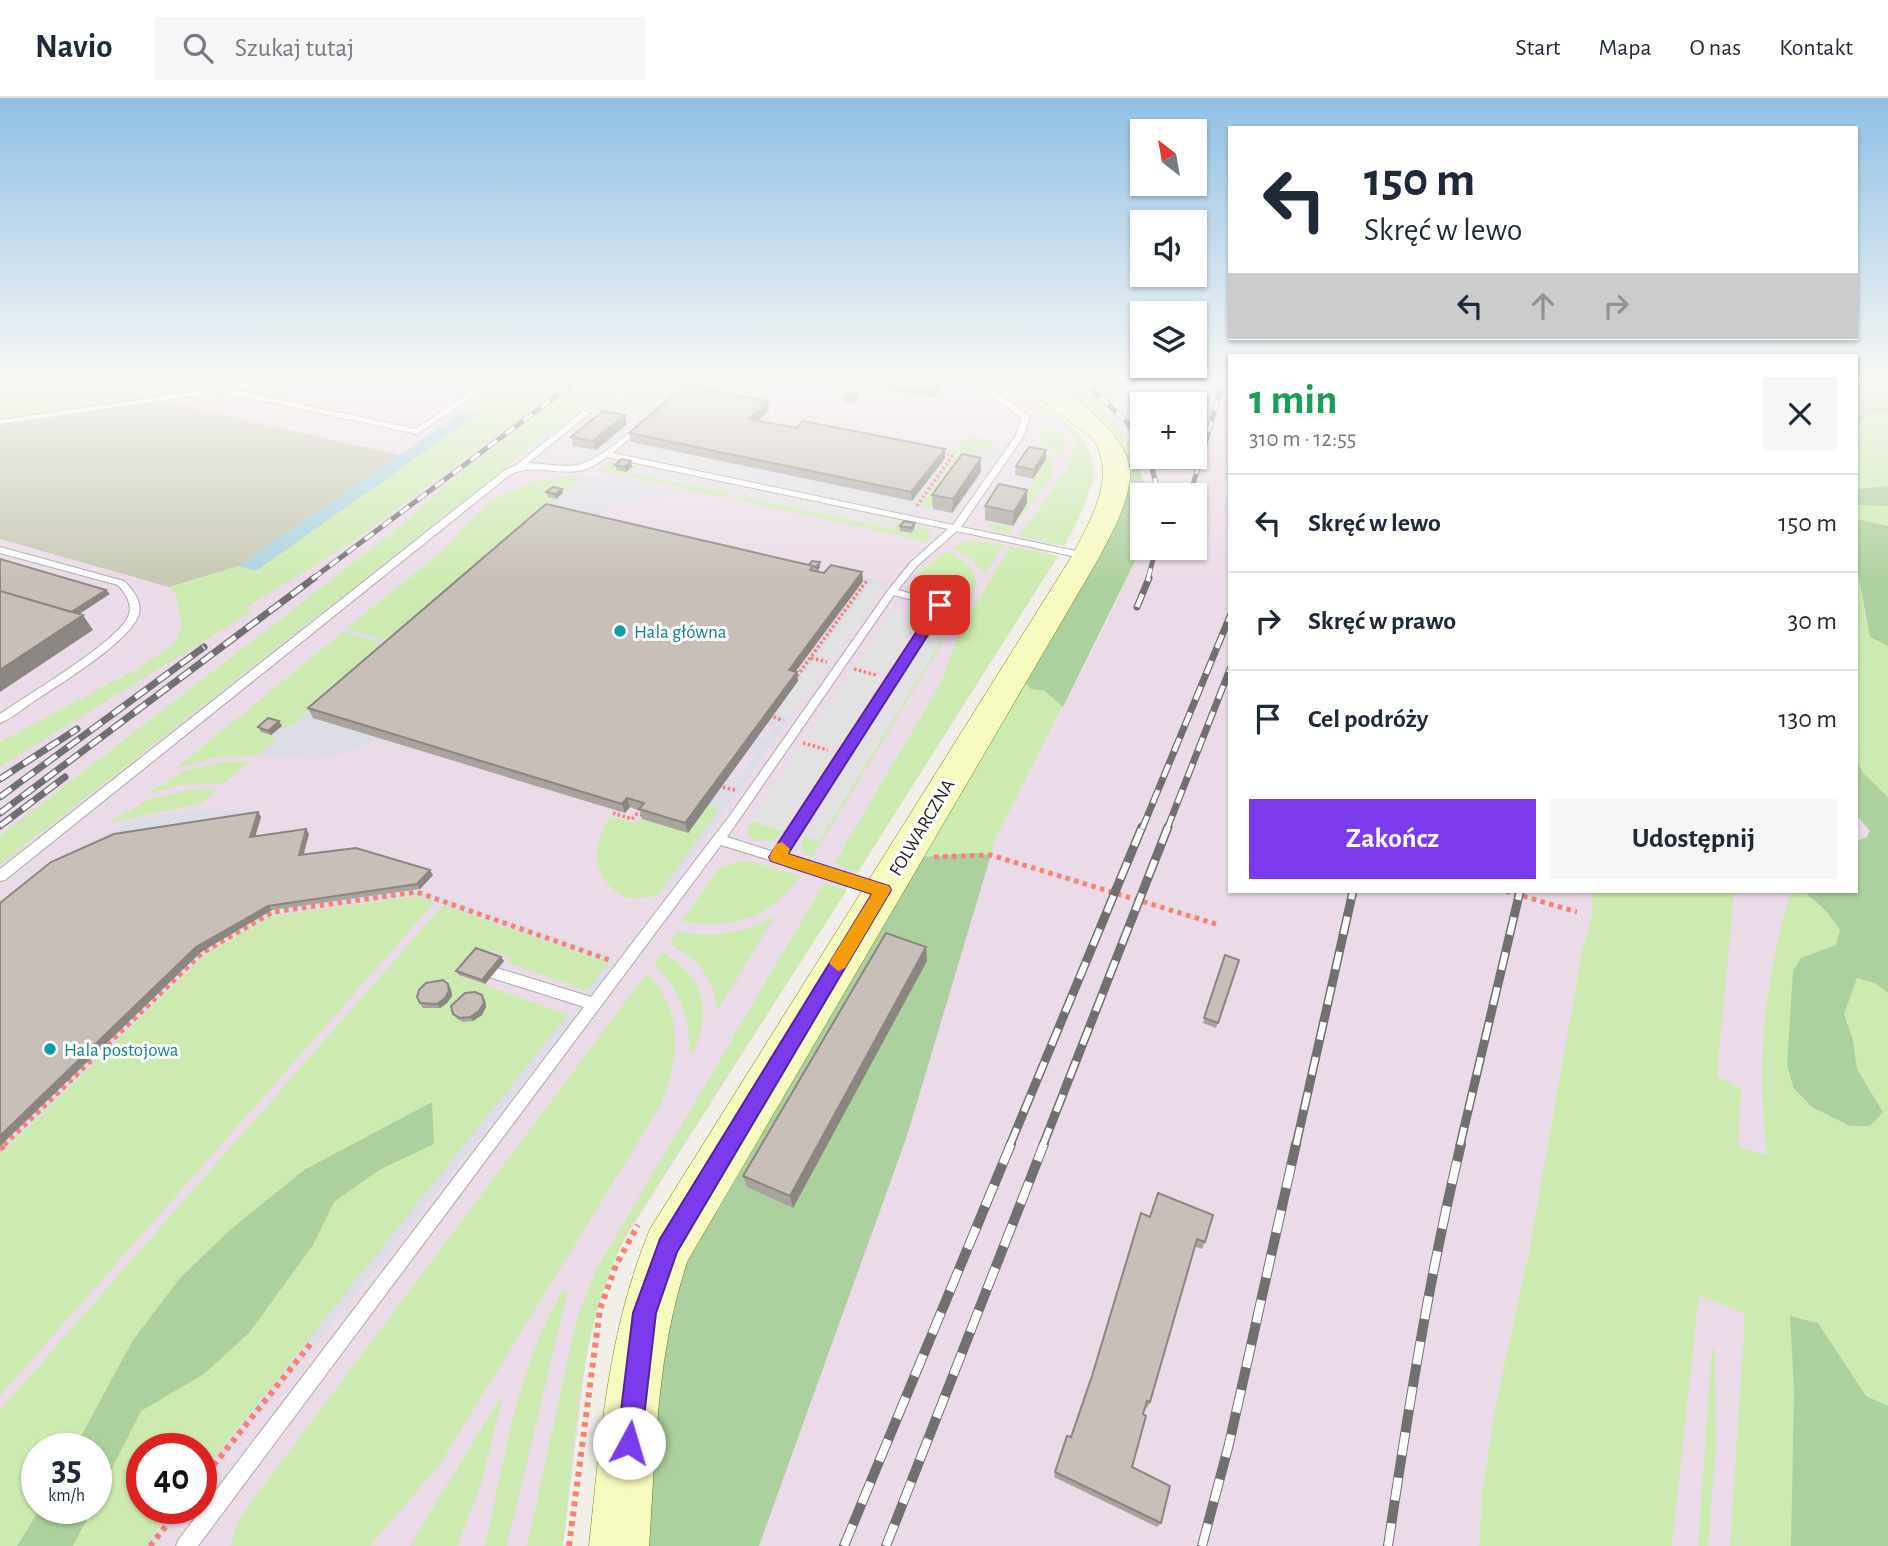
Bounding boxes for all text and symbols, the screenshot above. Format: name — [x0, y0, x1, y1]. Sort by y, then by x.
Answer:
search box — [155, 17, 645, 80]
icon: search — [179, 29, 217, 67]
text: Navio — [35, 31, 113, 64]
text: Szukaj tutaj — [235, 35, 354, 61]
text: Start — [1515, 36, 1560, 60]
text: Mapa — [1598, 36, 1652, 60]
text: O nas — [1690, 36, 1741, 60]
text: Kontakt — [1779, 36, 1853, 60]
north arrow — [1130, 119, 1208, 196]
map controls — [1130, 119, 1207, 560]
icon: left — [1249, 154, 1340, 245]
text: 150 m — [1364, 156, 1475, 205]
button: sound — [1130, 210, 1207, 287]
text: Skręć w lewo — [1364, 214, 1522, 246]
icon: left — [1451, 287, 1489, 325]
icon: ahead — [1524, 287, 1562, 325]
icon: right — [1597, 287, 1635, 325]
button: layers — [1130, 301, 1207, 378]
button: close — [1763, 377, 1837, 451]
text: 1 min — [1249, 379, 1338, 421]
button: + — [1130, 392, 1207, 469]
text: 310 m · 12:55 — [1249, 428, 1356, 451]
button: − — [1130, 483, 1207, 560]
icon: left — [1249, 504, 1287, 542]
text: Skręć w lewo — [1308, 510, 1441, 536]
text: 150 m — [1778, 510, 1837, 536]
pin — [910, 575, 970, 635]
icon: arrive — [921, 586, 959, 624]
icon: right — [1249, 602, 1287, 640]
text: Skręć w prawo — [1308, 608, 1456, 634]
text: 30 m — [1787, 608, 1837, 634]
marker: Hala główna — [612, 623, 628, 639]
place label: Hala główna — [634, 623, 727, 642]
icon: arrive — [1249, 700, 1287, 738]
text: Cel podróży — [1308, 706, 1428, 732]
text: 130 m — [1779, 706, 1837, 732]
street label: FOLWARCZNA — [886, 776, 959, 879]
button: Zakończ — [1249, 799, 1536, 879]
button: Udostępnij — [1550, 799, 1837, 879]
marker: Hala postojowa — [42, 1041, 58, 1057]
place label: Hala postojowa — [64, 1041, 179, 1060]
position arrow — [592, 1406, 666, 1480]
speed limit sign: 40 — [126, 1433, 217, 1524]
text: 35 — [51, 1452, 82, 1487]
text: km/h — [48, 1487, 85, 1505]

